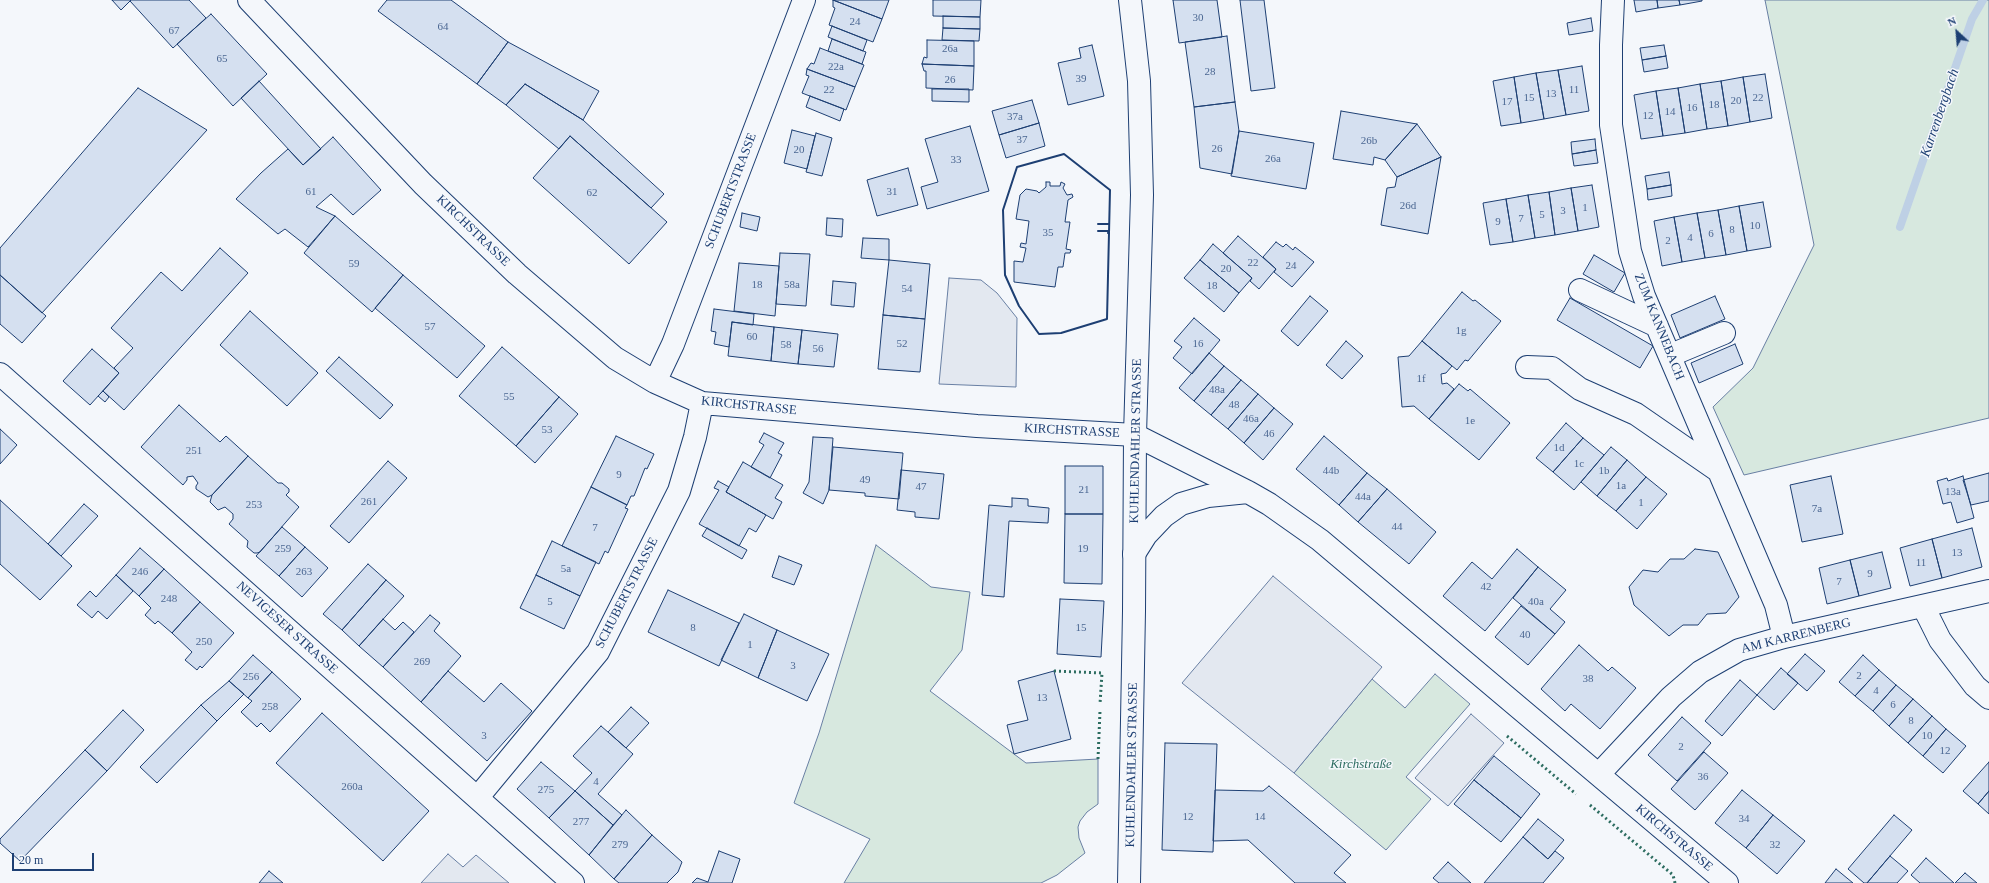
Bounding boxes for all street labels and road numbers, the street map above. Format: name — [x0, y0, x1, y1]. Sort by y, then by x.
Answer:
street label: SCHUBERTSTRASSE — [702, 131, 760, 251]
street label: KIRCHSTRASSE — [433, 192, 513, 270]
street label: ZUM KANNEBACH — [1630, 271, 1688, 383]
street label: KUHLENDAHLER STRASSE — [1127, 358, 1145, 524]
street label: KIRCHSTRASSE — [700, 393, 798, 419]
street label: KIRCHSTRASSE — [1024, 421, 1120, 441]
street label: SCHUBERTSTRASSE — [592, 535, 662, 651]
street label: NEVIGESER STRASSE — [233, 578, 341, 678]
street label: AM KARRENBERG — [1740, 615, 1852, 657]
street label: KUHLENDAHLER STRASSE — [1123, 682, 1141, 848]
street label: KIRCHSTRASSE — [1632, 801, 1716, 875]

